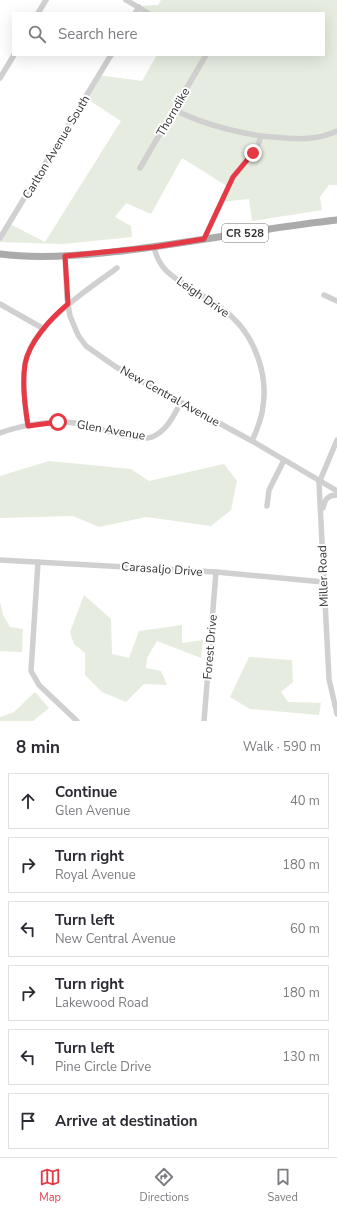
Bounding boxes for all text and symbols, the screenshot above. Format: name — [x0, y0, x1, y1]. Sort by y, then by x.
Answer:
search box — [12, 12, 325, 56]
icon: search — [26, 23, 48, 45]
text: Search here — [58, 24, 138, 44]
street label: Thorndike — [153, 85, 193, 139]
street label: Carlton Avenue South — [19, 92, 93, 202]
route end — [244, 144, 262, 162]
road number: CR 528 — [222, 224, 268, 242]
street label: Leigh Drive — [173, 273, 233, 321]
street label: New Central Avenue — [117, 362, 223, 430]
route start — [49, 413, 67, 431]
street label: Glen Avenue — [75, 416, 147, 444]
street label: Miller Road — [314, 545, 332, 607]
street label: Carasaljo Drive — [121, 558, 203, 580]
street label: Forest Drive — [199, 614, 221, 680]
text: 8 min — [16, 736, 60, 759]
text: Walk · 590 m — [243, 738, 321, 756]
text: Continue — [55, 782, 117, 802]
icon: ahead — [17, 790, 39, 812]
text: 40 m — [290, 792, 320, 810]
text: Glen Avenue — [55, 802, 130, 820]
text: Turn right — [55, 846, 124, 866]
icon: right — [17, 854, 39, 876]
text: 180 m — [282, 856, 320, 874]
text: Royal Avenue — [55, 866, 136, 884]
text: Turn left — [55, 910, 114, 930]
icon: left — [17, 918, 39, 940]
text: 60 m — [290, 920, 320, 938]
text: New Central Avenue — [55, 930, 176, 948]
text: Turn right — [55, 974, 124, 994]
icon: right — [17, 982, 39, 1004]
text: 180 m — [282, 984, 320, 1002]
text: Lakewood Road — [55, 994, 149, 1012]
text: Turn left — [55, 1038, 114, 1058]
icon: left — [17, 1046, 39, 1068]
text: 130 m — [282, 1048, 320, 1066]
text: Pine Circle Drive — [55, 1058, 151, 1076]
icon: arrive — [17, 1110, 39, 1132]
text: Arrive at destination — [55, 1111, 198, 1131]
tab: Map — [39, 1166, 61, 1205]
tab: Directions — [139, 1166, 189, 1205]
tab: Saved — [267, 1166, 298, 1205]

